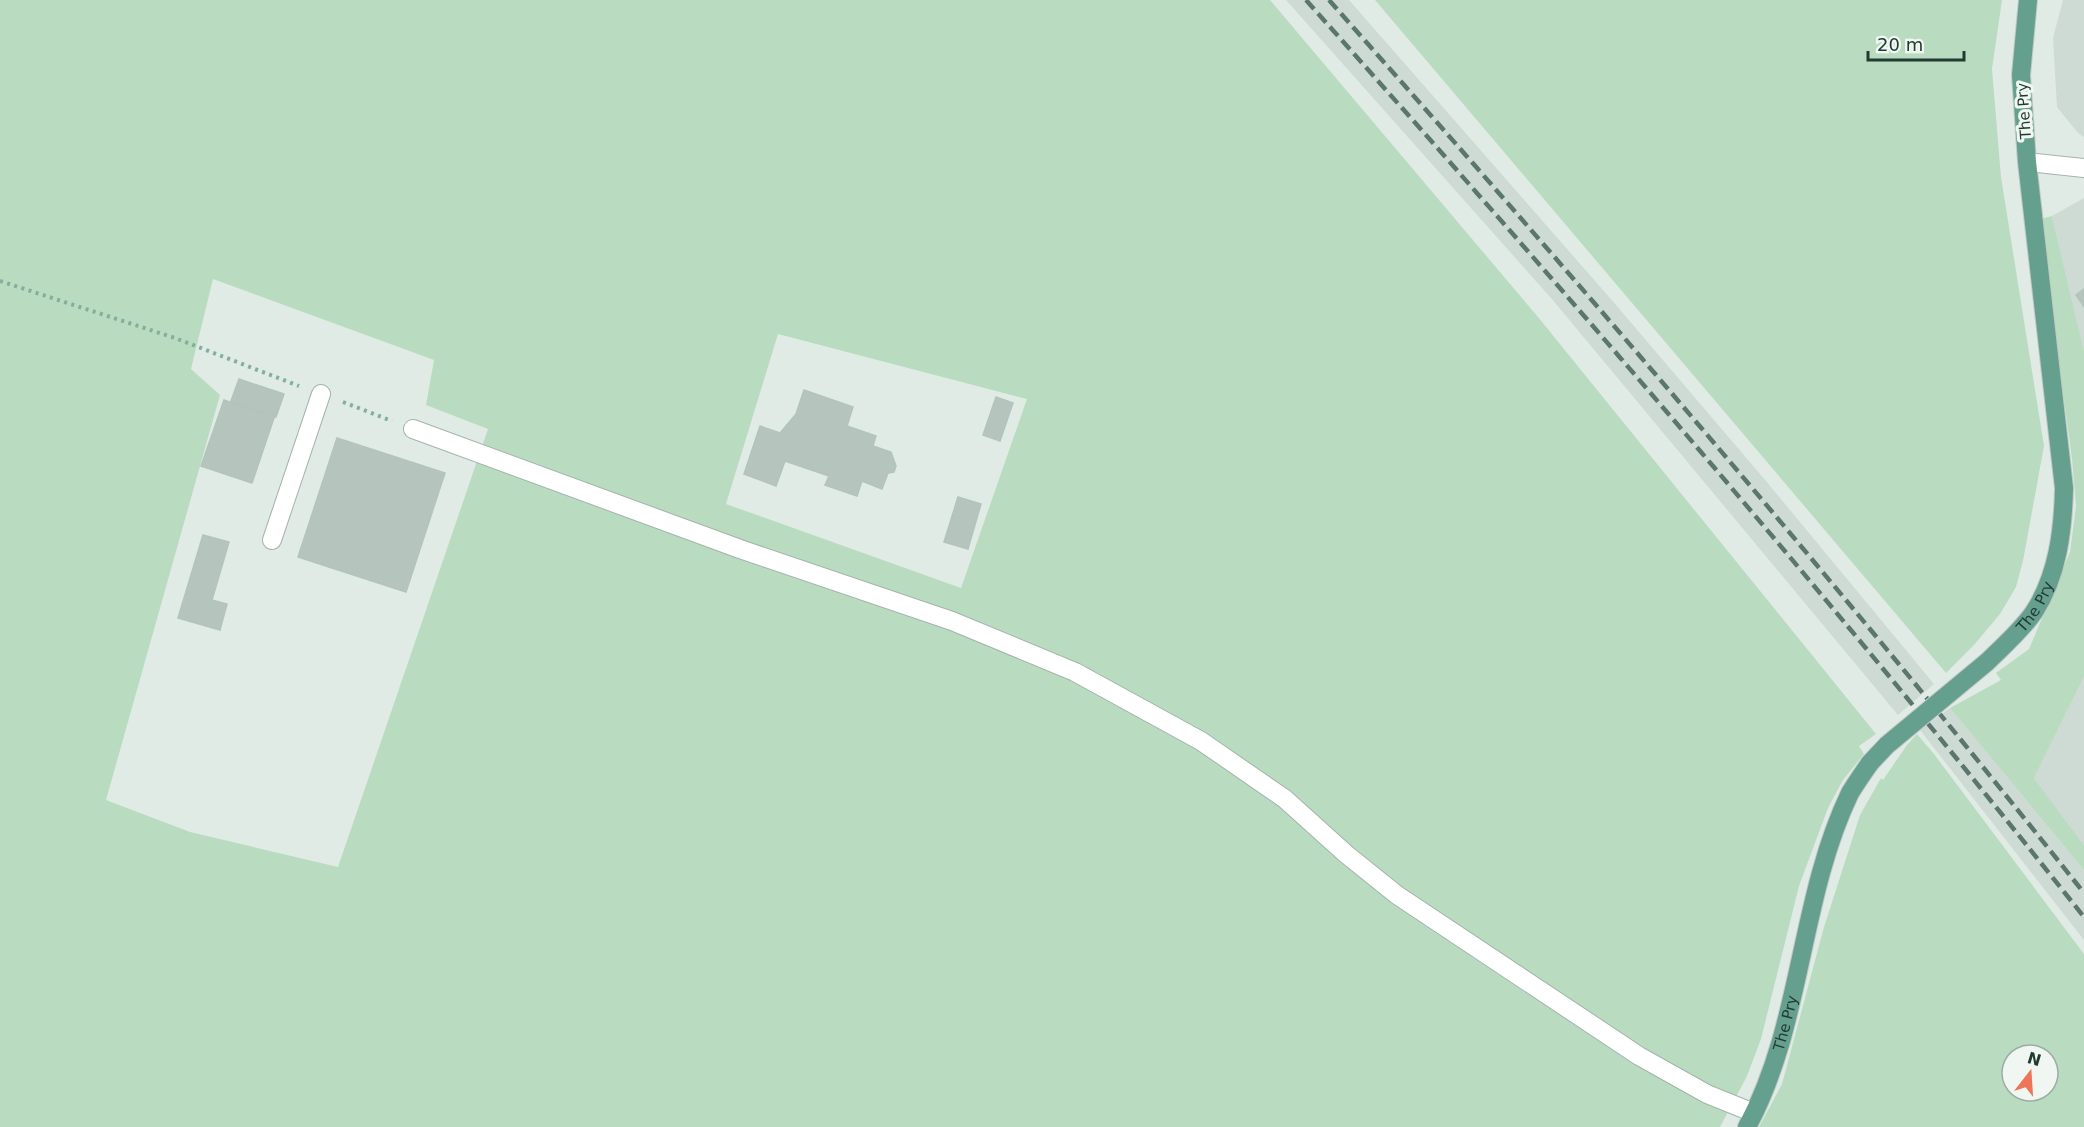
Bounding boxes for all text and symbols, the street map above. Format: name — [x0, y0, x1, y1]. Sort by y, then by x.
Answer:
scale bar — [1868, 24, 1964, 62]
text: 20 m — [1877, 34, 1923, 55]
street label: The Pry — [2013, 82, 2035, 141]
street label: The Pry — [2012, 579, 2057, 637]
street label: The Pry — [1769, 994, 1801, 1054]
north arrow — [2000, 1043, 2060, 1103]
text: N — [2025, 1048, 2043, 1070]

